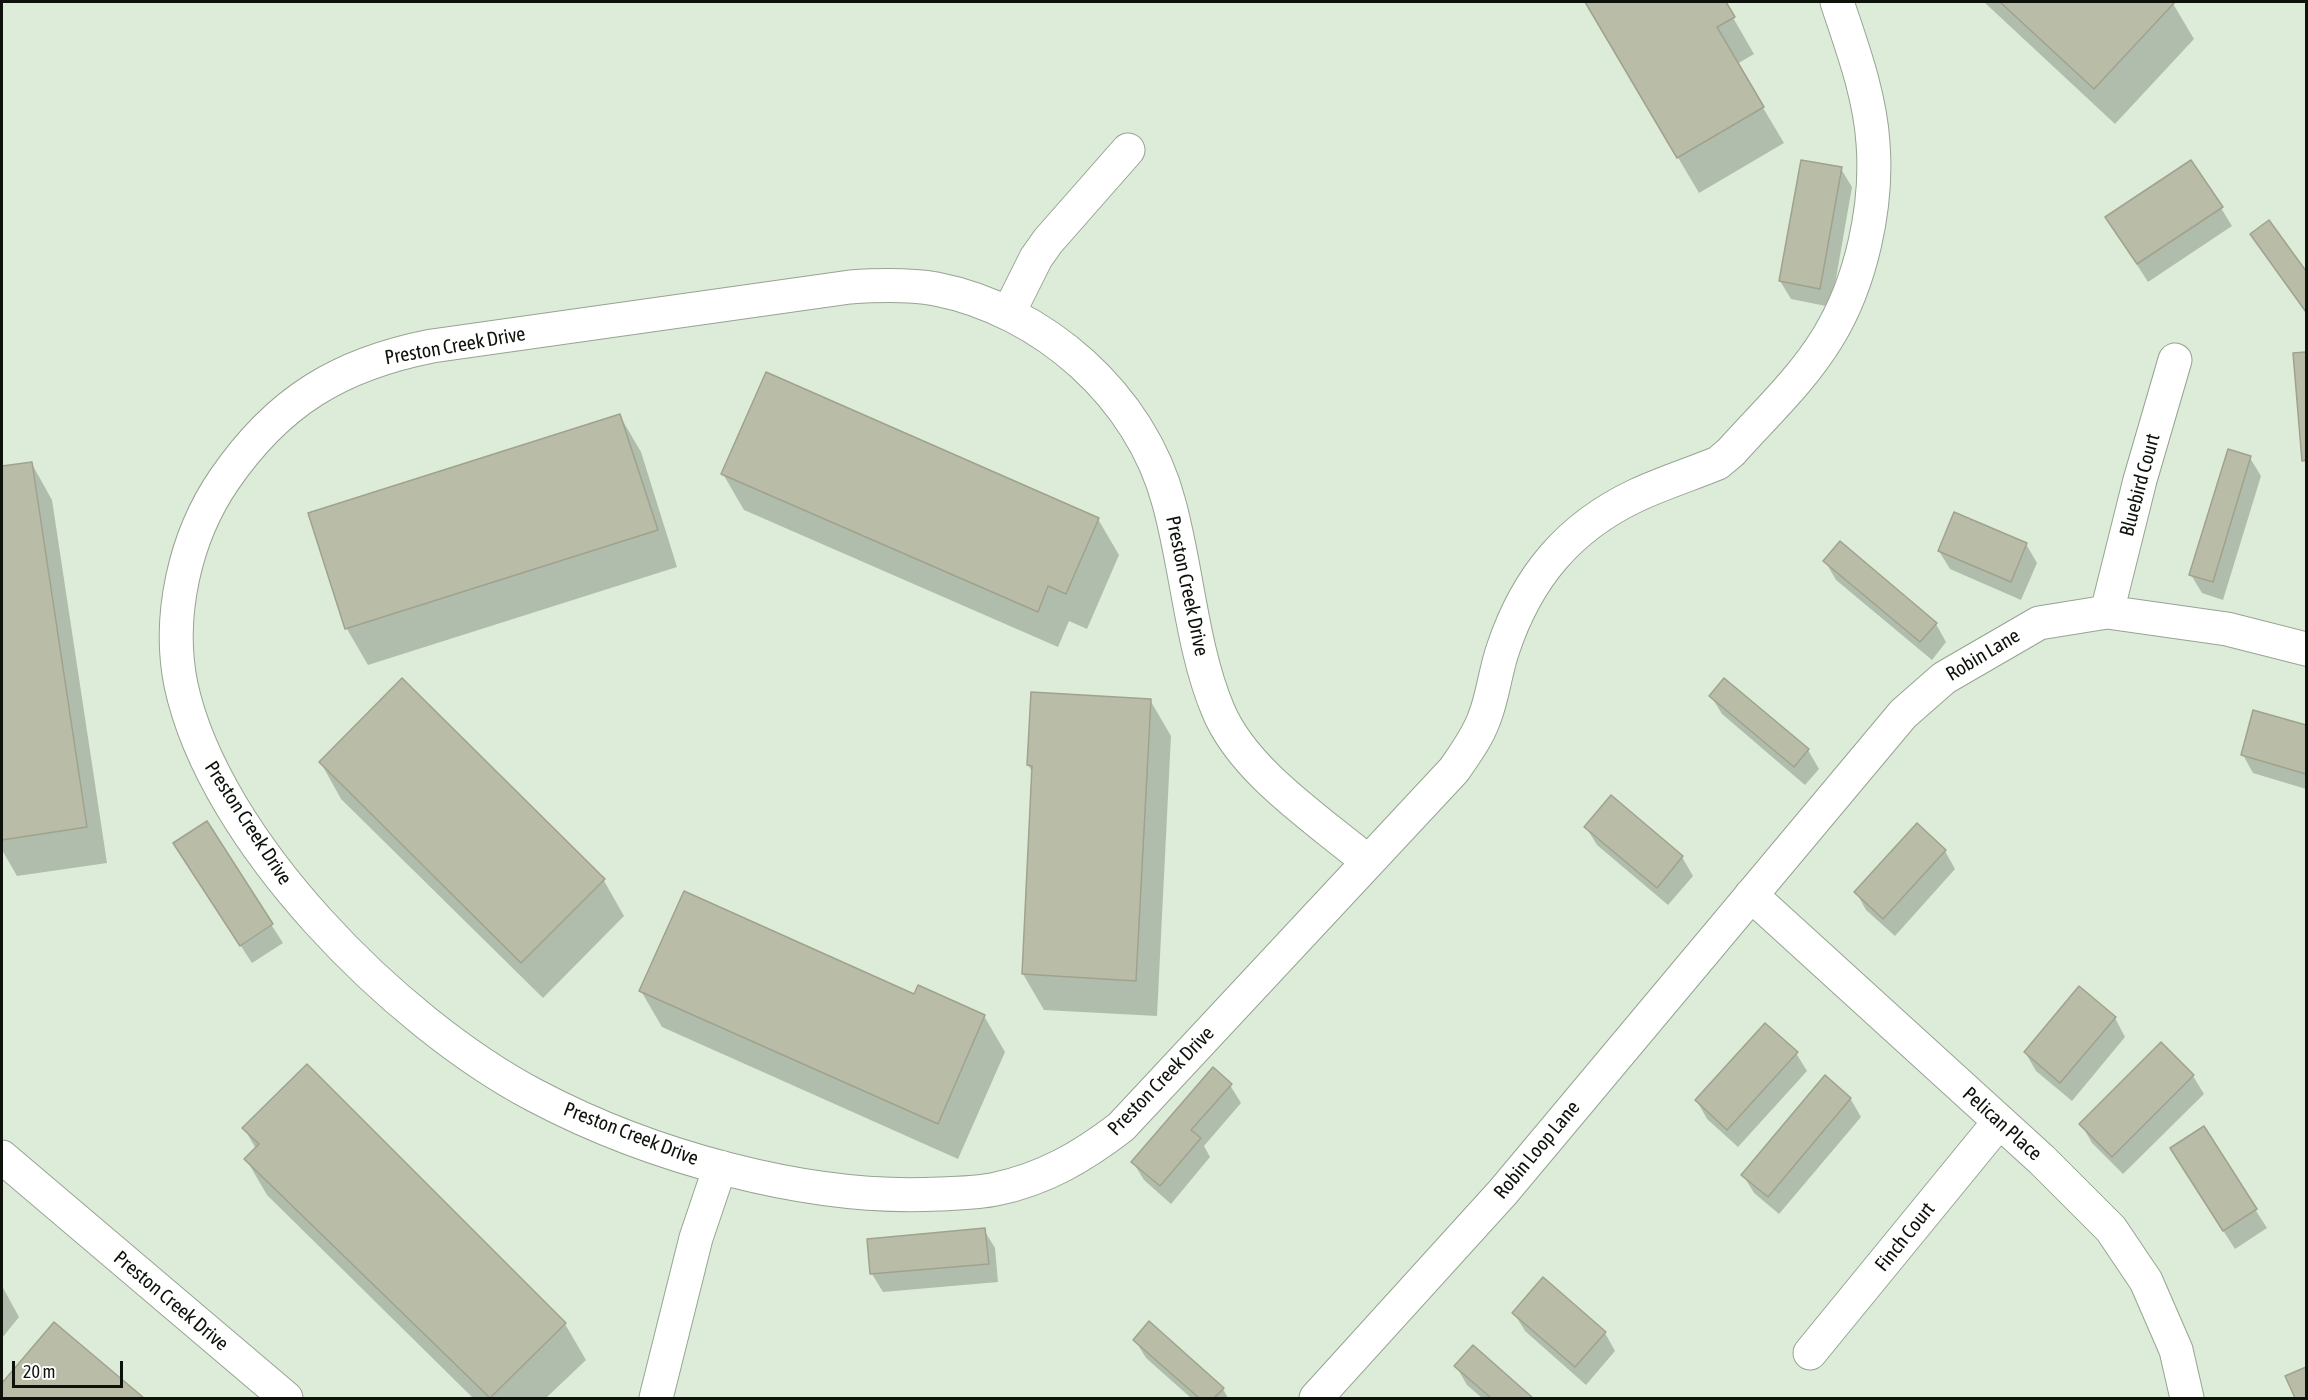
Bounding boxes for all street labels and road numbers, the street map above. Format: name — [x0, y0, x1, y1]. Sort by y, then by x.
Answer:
street label: Preston Creek Drive — [383, 322, 527, 370]
street label: Bluebird Court — [2115, 431, 2165, 539]
street label: Preston Creek Drive — [1160, 514, 1214, 658]
street label: Robin Lane — [1942, 624, 2024, 686]
street label: Preston Creek Drive — [199, 757, 297, 889]
street label: Preston Creek Drive — [1103, 1021, 1219, 1141]
street label: Pelican Place — [1957, 1082, 2047, 1166]
street label: Robin Loop Lane — [1489, 1096, 1585, 1204]
street label: Preston Creek Drive — [560, 1097, 702, 1171]
street label: Finch Court — [1870, 1198, 1940, 1276]
street label: Preston Creek Drive — [109, 1246, 233, 1356]

